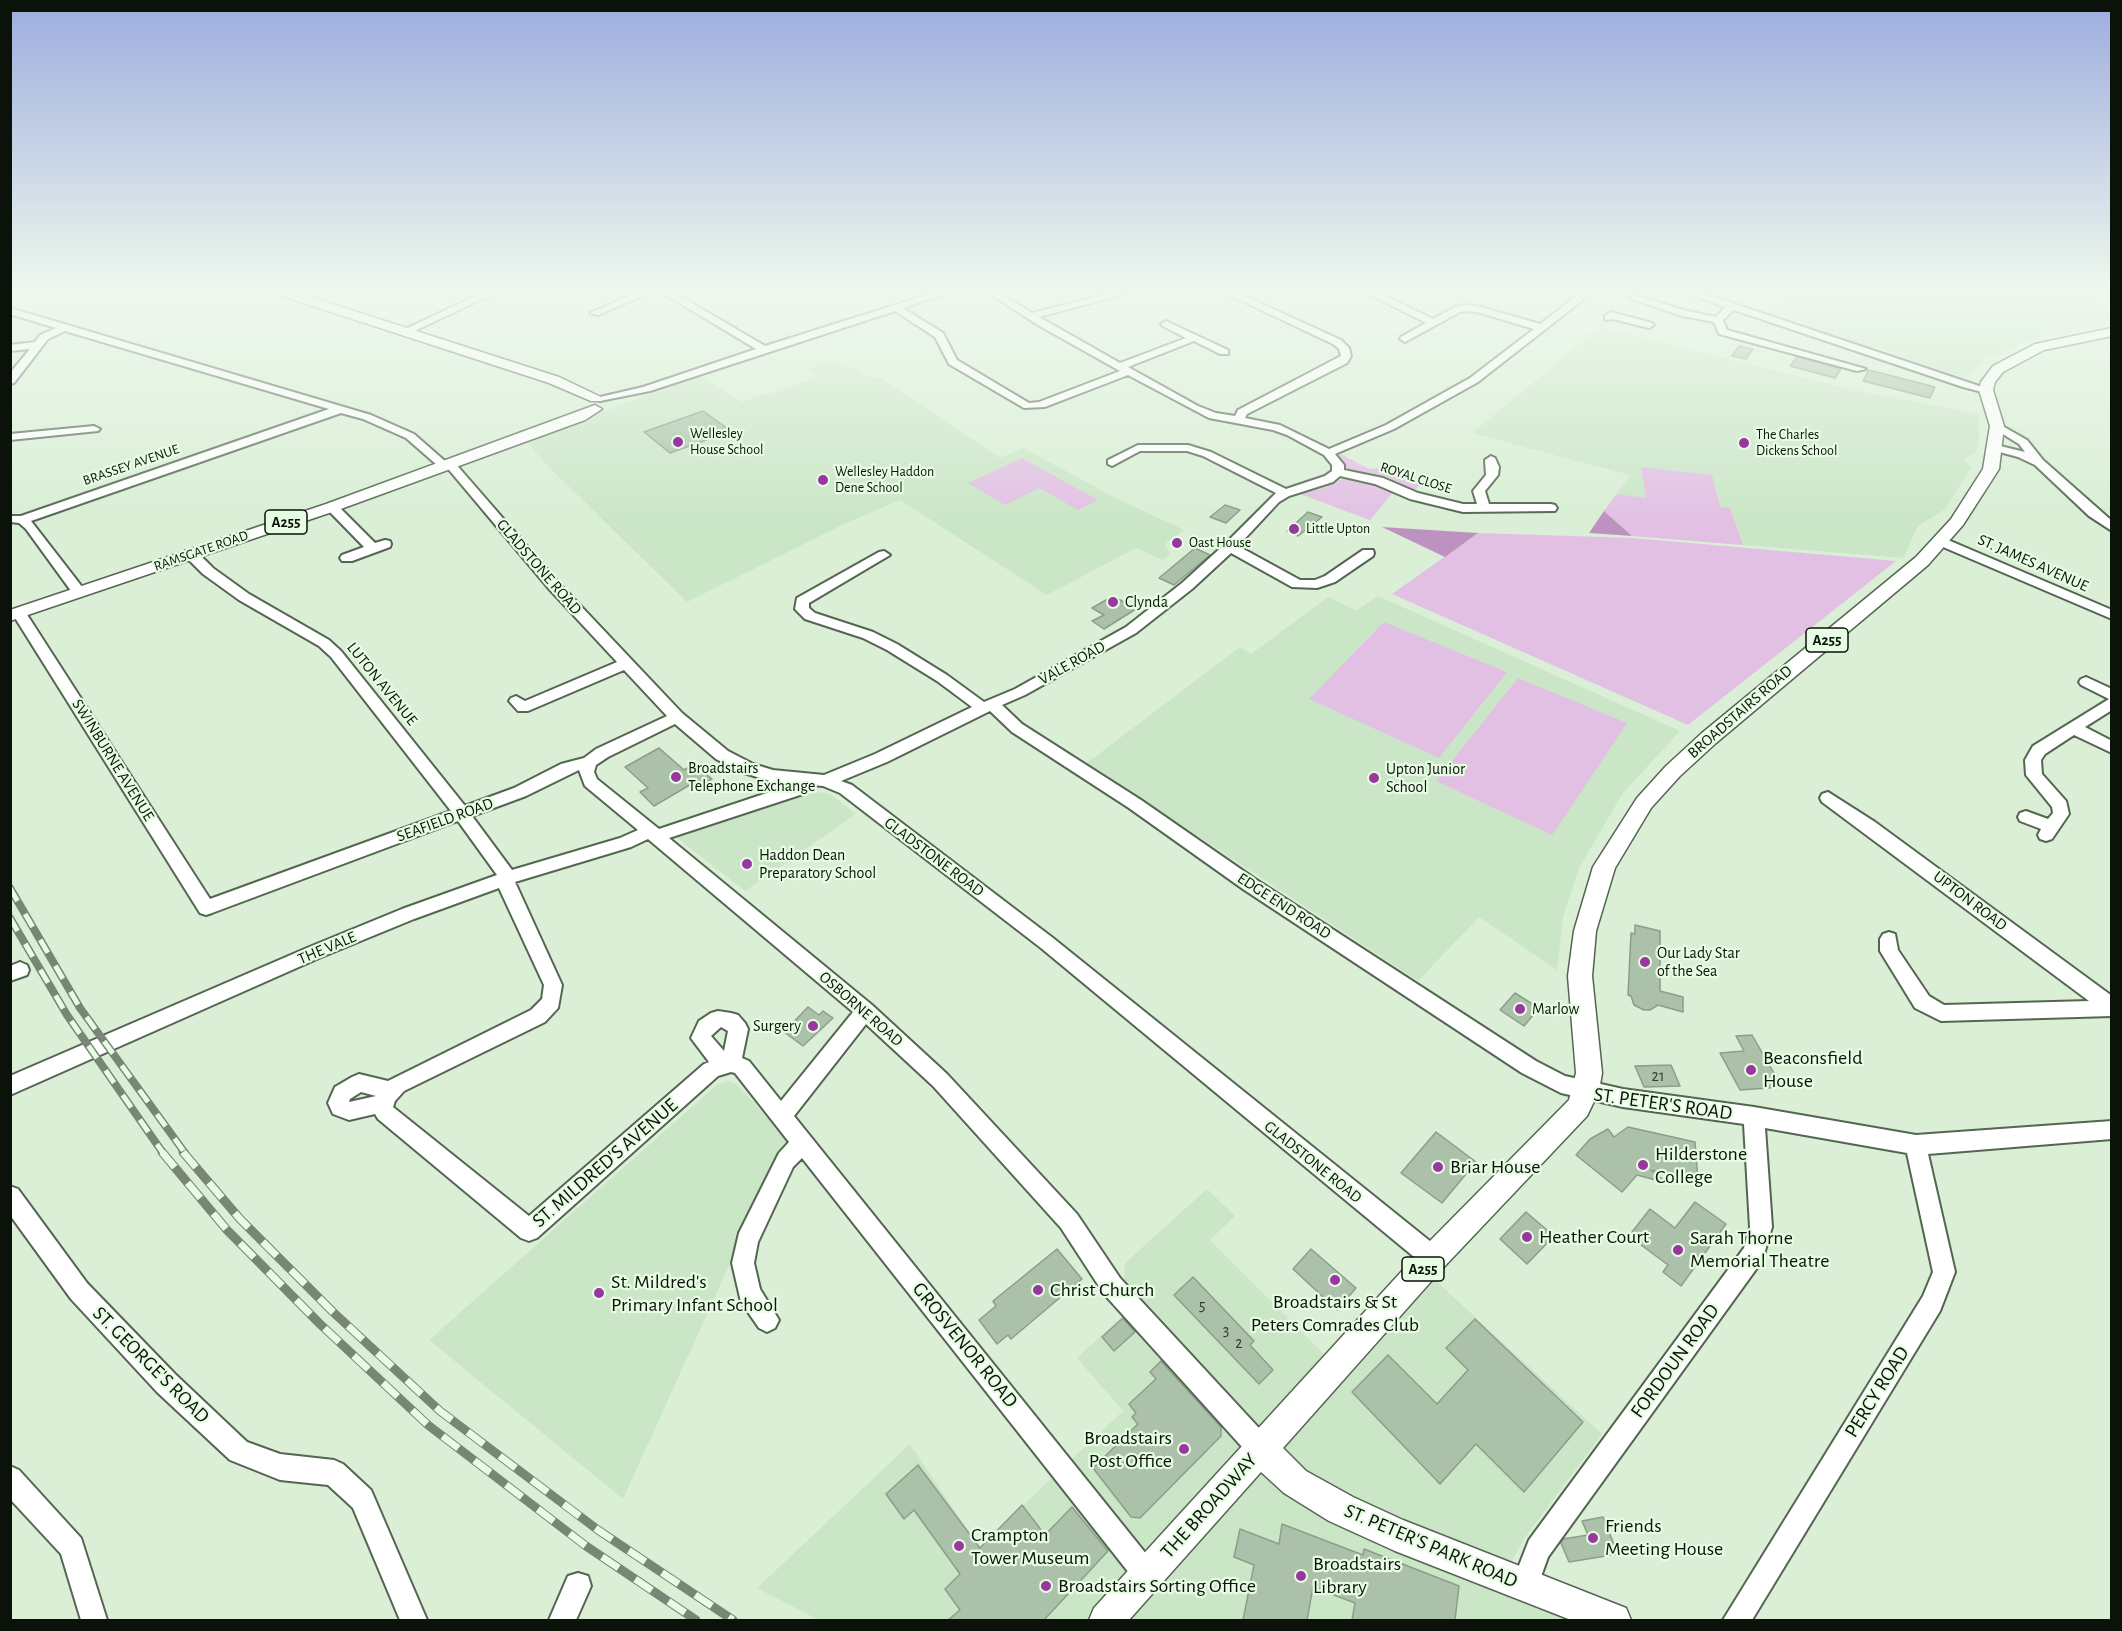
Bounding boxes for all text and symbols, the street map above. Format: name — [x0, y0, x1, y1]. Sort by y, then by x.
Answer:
place label: Wellesley House School — [690, 426, 763, 458]
place label: The Charles Dickens School — [1756, 427, 1837, 460]
marker: Wellesley House School — [671, 435, 685, 449]
marker: The Charles Dickens School — [1737, 436, 1751, 450]
street label: BRASSEY AVENUE — [81, 441, 181, 489]
street label: ROYAL CLOSE — [1378, 459, 1454, 497]
place label: Wellesley Haddon Dene School — [835, 464, 934, 496]
marker: Wellesley Haddon Dene School — [816, 473, 830, 487]
road number: A255 — [265, 510, 307, 534]
street label: GLADSTONE ROAD — [492, 515, 586, 619]
place label: Little Upton — [1306, 521, 1370, 537]
marker: Little Upton — [1287, 522, 1301, 536]
street label: RAMSGATE ROAD — [152, 527, 250, 575]
street label: ST. JAMES AVENUE — [1975, 530, 2091, 596]
place label: Oast House — [1189, 535, 1251, 551]
marker: Oast House — [1170, 536, 1184, 550]
place label: Clynda — [1125, 592, 1168, 612]
marker: Clynda — [1106, 595, 1120, 609]
road number: A255 — [1806, 628, 1848, 652]
street label: VALE ROAD — [1035, 637, 1109, 689]
street label: LUTON AVENUE — [342, 638, 422, 730]
street label: BROADSTAIRS ROAD — [1684, 661, 1796, 763]
street label: SWINBURNE AVENUE — [68, 696, 158, 824]
place label: Broadstairs Telephone Exchange — [688, 758, 815, 796]
place label: Upton Junior School — [1386, 759, 1465, 797]
marker: Broadstairs Telephone Exchange — [669, 770, 683, 784]
marker: Upton Junior School — [1367, 771, 1381, 785]
street label: SEAFIELD ROAD — [394, 794, 496, 846]
street label: GLADSTONE ROAD — [880, 813, 988, 901]
place label: Haddon Dean Preparatory School — [759, 845, 876, 883]
marker: Haddon Dean Preparatory School — [740, 857, 754, 871]
street label: UPTON ROAD — [1929, 867, 2011, 935]
street label: EDGE END ROAD — [1234, 869, 1334, 943]
street label: THE VALE — [295, 927, 359, 969]
place label: Our Lady Star of the Sea — [1657, 943, 1740, 981]
marker: Our Lady Star of the Sea — [1638, 955, 1652, 969]
street label: OSBORNE ROAD — [815, 967, 907, 1051]
place label: Marlow — [1532, 999, 1579, 1019]
marker: Marlow — [1513, 1002, 1527, 1016]
place label: Surgery — [753, 1016, 801, 1036]
marker: Surgery — [806, 1019, 820, 1033]
place label: Beaconsfield House — [1763, 1046, 1863, 1093]
marker: Beaconsfield House — [1744, 1063, 1758, 1077]
house number: 21 — [1652, 1066, 1664, 1086]
street label: ST. PETER'S ROAD — [1592, 1082, 1734, 1126]
street label: ST. MILDRED'S AVENUE — [527, 1093, 683, 1233]
street label: GLADSTONE ROAD — [1260, 1117, 1366, 1207]
place label: Hilderstone College — [1655, 1142, 1747, 1189]
place label: Briar House — [1450, 1155, 1541, 1179]
marker: Hilderstone College — [1636, 1158, 1650, 1172]
marker: Briar House — [1431, 1160, 1445, 1174]
place label: Heather Court — [1539, 1225, 1649, 1249]
place label: Sarah Thorne Memorial Theatre — [1690, 1226, 1829, 1273]
marker: Heather Court — [1520, 1230, 1534, 1244]
marker: Sarah Thorne Memorial Theatre — [1671, 1243, 1685, 1257]
road number: A255 — [1402, 1257, 1444, 1281]
place label: St. Mildred's Primary Infant School — [611, 1270, 778, 1317]
marker: Broadstairs & St Peters Comrades Club — [1328, 1273, 1342, 1287]
street label: GROSVENOR ROAD — [907, 1278, 1023, 1412]
place label: Christ Church — [1050, 1278, 1154, 1302]
marker: Christ Church — [1031, 1283, 1045, 1297]
marker: St. Mildred's Primary Infant School — [592, 1286, 606, 1300]
place label: Broadstairs & St Peters Comrades Club — [1251, 1290, 1419, 1337]
house number: 5 — [1199, 1295, 1205, 1315]
street label: FORDOUN ROAD — [1626, 1299, 1724, 1423]
street label: ST. GEORGE'S ROAD — [88, 1302, 214, 1428]
house number: 3 — [1223, 1320, 1229, 1340]
house number: 2 — [1235, 1333, 1243, 1353]
street label: PERCY ROAD — [1840, 1342, 1914, 1442]
place label: Broadstairs Post Office — [1084, 1426, 1172, 1473]
marker: Broadstairs Post Office — [1177, 1442, 1191, 1456]
street label: THE BROADWAY — [1156, 1448, 1262, 1564]
street label: ST. PETER'S PARK ROAD — [1341, 1499, 1521, 1593]
place label: Friends Meeting House — [1605, 1514, 1723, 1561]
place label: Crampton Tower Museum — [971, 1523, 1089, 1570]
marker: Friends Meeting House — [1586, 1531, 1600, 1545]
marker: Crampton Tower Museum — [952, 1539, 966, 1553]
place label: Broadstairs Library — [1313, 1552, 1401, 1599]
marker: Broadstairs Library — [1294, 1569, 1308, 1583]
place label: Broadstairs Sorting Office — [1058, 1574, 1256, 1598]
marker: Broadstairs Sorting Office — [1039, 1579, 1053, 1593]

